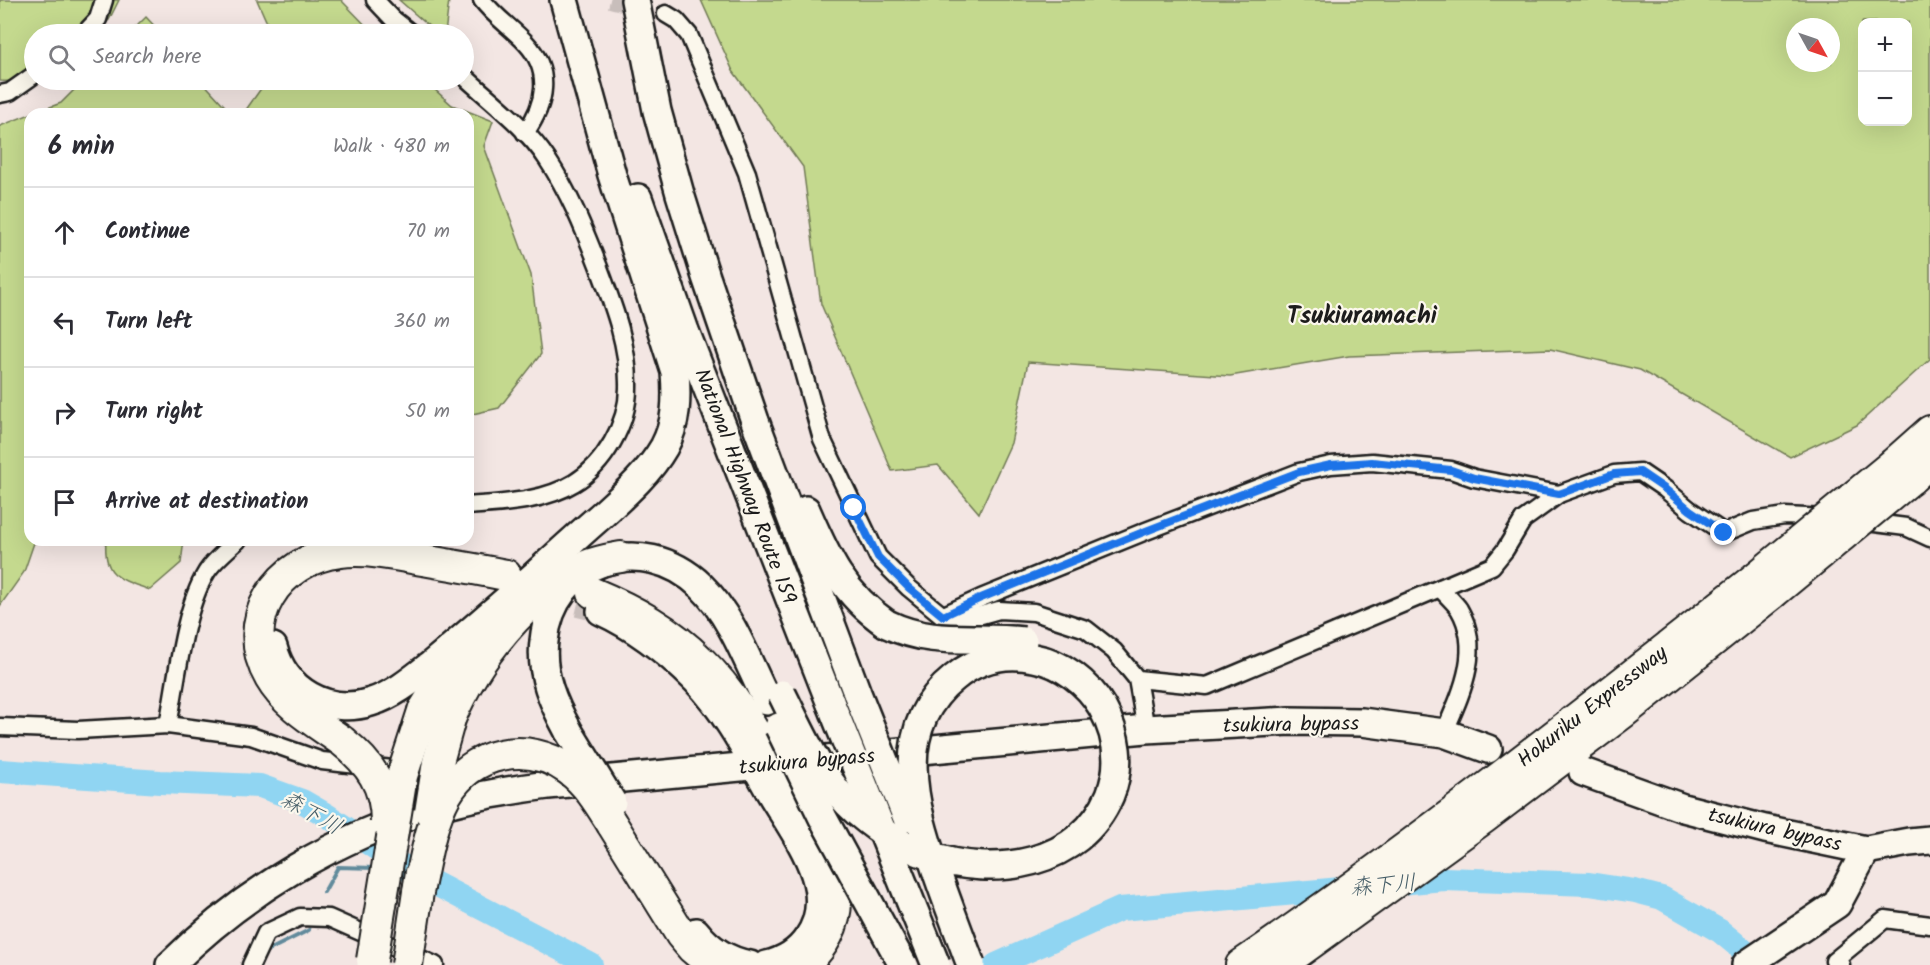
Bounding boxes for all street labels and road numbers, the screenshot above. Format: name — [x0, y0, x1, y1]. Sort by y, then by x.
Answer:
street label: National Highway Route 159 — [684, 364, 805, 609]
street label: Hokuriku Expressway — [1511, 638, 1675, 777]
street label: tsukiura bypass — [1223, 708, 1359, 743]
street label: tsukiura bypass — [738, 740, 876, 785]
street label: tsukiura bypass — [1705, 799, 1845, 862]

